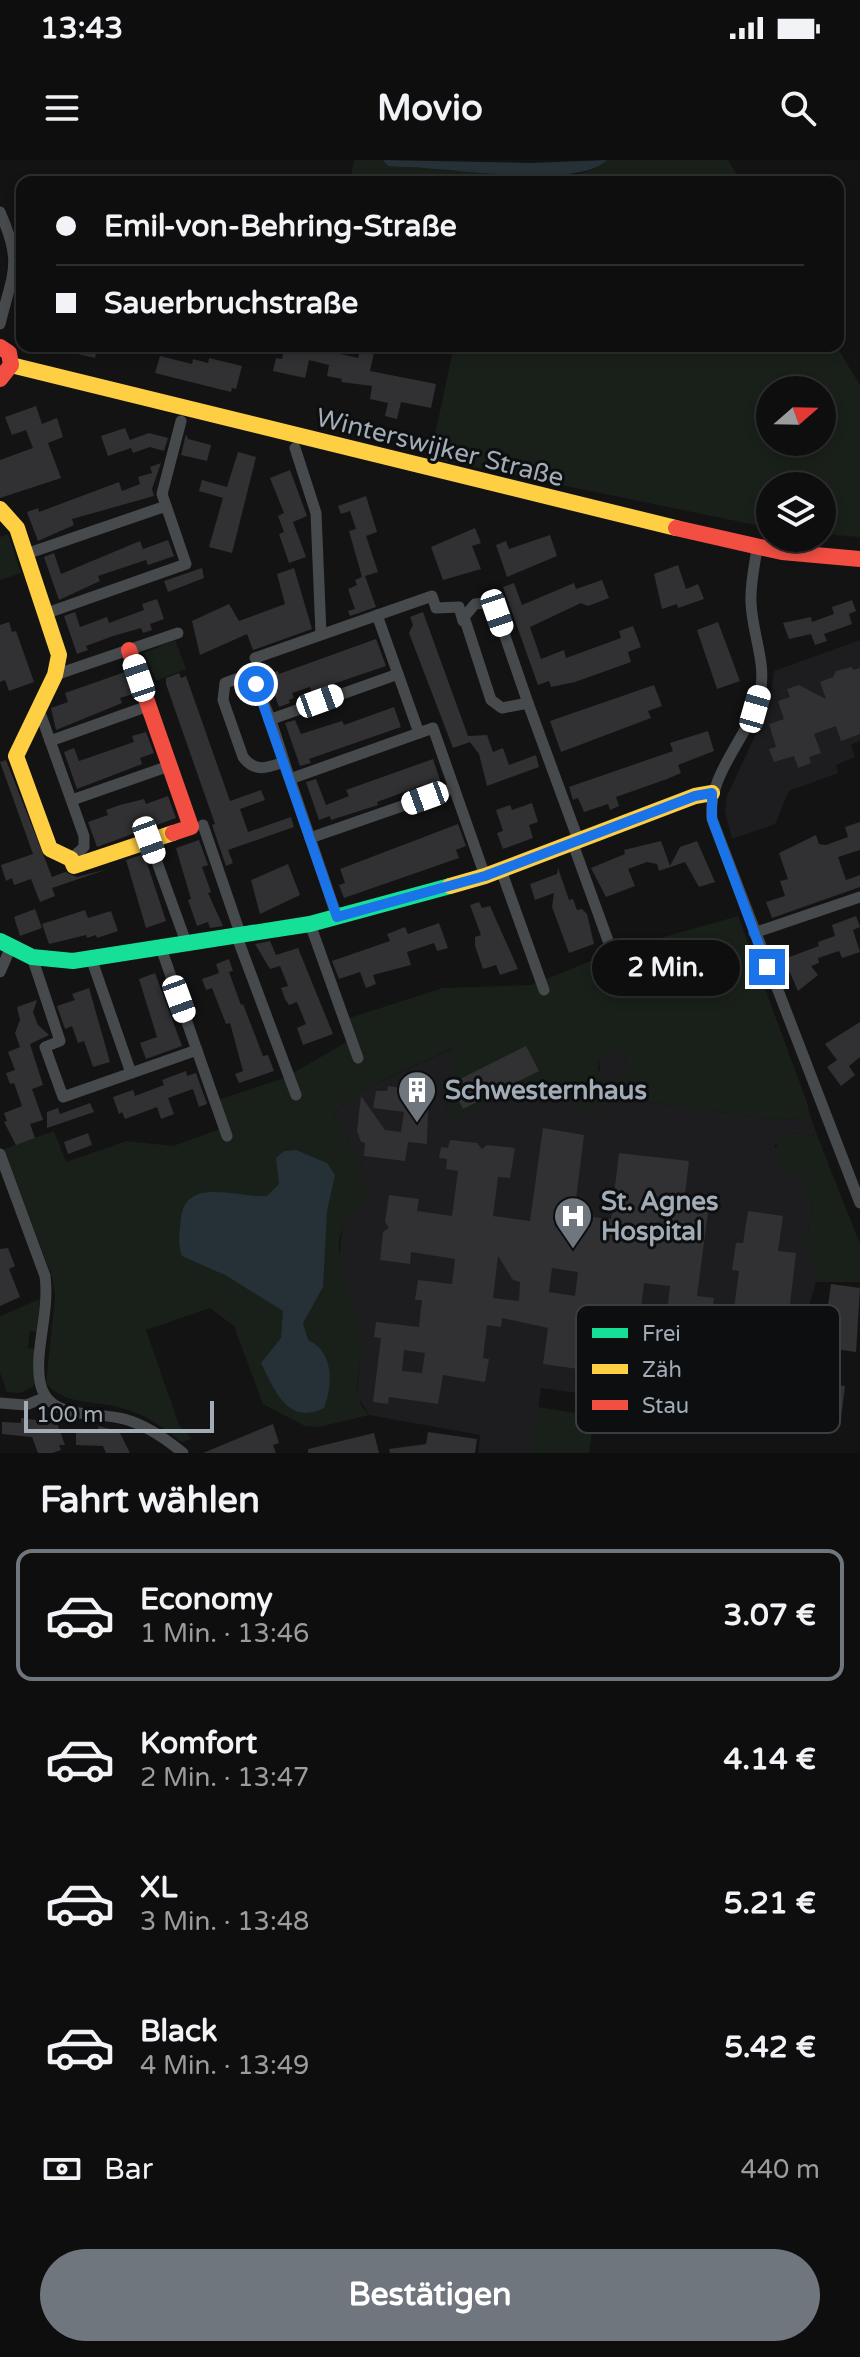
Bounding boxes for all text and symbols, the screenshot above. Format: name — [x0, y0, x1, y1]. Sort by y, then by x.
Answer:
text: 13:43 — [40, 10, 123, 47]
icon: menu — [40, 86, 84, 130]
icon: search — [776, 86, 820, 130]
text: Movio — [377, 87, 483, 130]
text: Emil-von-Behring-Straße — [104, 208, 457, 245]
text: Sauerbruchstraße — [104, 285, 358, 322]
north arrow — [756, 376, 836, 456]
map controls — [756, 376, 836, 552]
street label: Winterswijker Straße — [313, 402, 567, 493]
button: layers — [756, 472, 836, 552]
car — [478, 586, 516, 640]
car — [120, 651, 158, 705]
route start — [238, 666, 274, 702]
car — [293, 682, 347, 720]
car — [737, 683, 773, 735]
car — [398, 779, 452, 817]
car — [130, 813, 168, 867]
callout: 2 Min. — [591, 939, 739, 995]
route end — [749, 949, 785, 985]
text: 2 Min. — [627, 952, 705, 983]
car — [160, 972, 198, 1026]
building icon: Schwesternhaus — [396, 1069, 438, 1124]
place label: Schwesternhaus — [445, 1075, 647, 1106]
place label: St. Agnes Hospital — [601, 1186, 718, 1247]
hospital icon: St. Agnes Hospital — [552, 1195, 594, 1250]
legend — [576, 1305, 840, 1433]
text: Frei — [642, 1321, 681, 1347]
text: Zäh — [642, 1357, 682, 1383]
text: Stau — [642, 1393, 689, 1419]
scale bar — [24, 1397, 214, 1433]
text: 100 m — [36, 1402, 103, 1428]
text: Fahrt wählen — [40, 1479, 260, 1522]
icon: car — [44, 1579, 116, 1651]
text: Economy — [140, 1581, 273, 1618]
text: 3.07 € — [723, 1597, 816, 1634]
text: 1 Min. · 13:46 — [140, 1618, 309, 1649]
icon: car — [44, 1723, 116, 1795]
text: Komfort — [140, 1725, 257, 1762]
text: 4.14 € — [723, 1741, 816, 1778]
text: 2 Min. · 13:47 — [140, 1762, 309, 1793]
icon: car — [44, 1867, 116, 1939]
text: XL — [140, 1869, 177, 1906]
text: 5.21 € — [724, 1885, 816, 1922]
text: 3 Min. · 13:48 — [140, 1906, 309, 1937]
icon: car — [44, 2011, 116, 2083]
text: Black — [140, 2013, 217, 2050]
text: 5.42 € — [724, 2029, 816, 2066]
text: 4 Min. · 13:49 — [140, 2050, 309, 2081]
icon: cash — [40, 2147, 84, 2191]
text: Bar — [104, 2151, 153, 2188]
text: 440 m — [740, 2154, 820, 2185]
button: Bestätigen — [40, 2249, 820, 2341]

